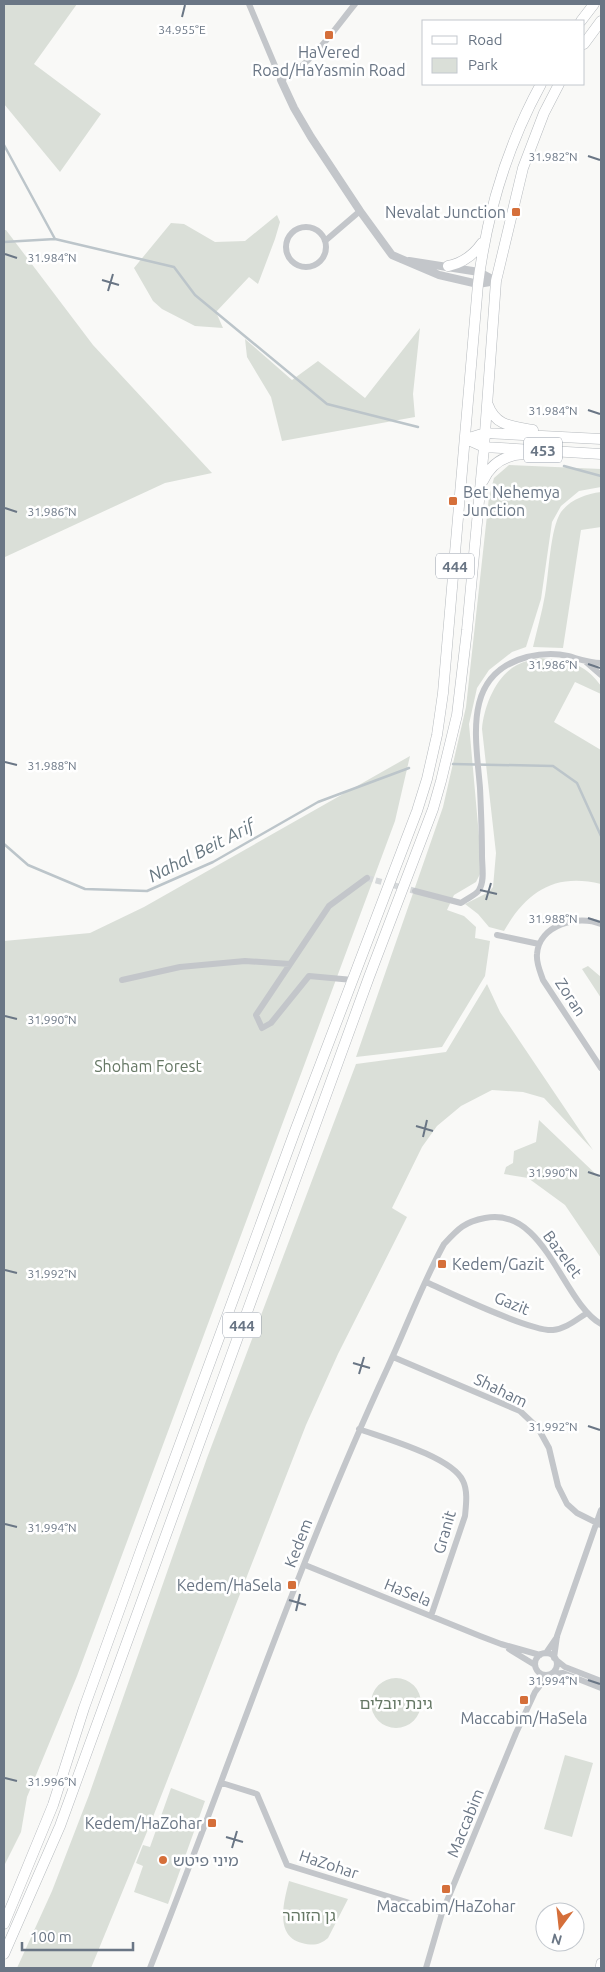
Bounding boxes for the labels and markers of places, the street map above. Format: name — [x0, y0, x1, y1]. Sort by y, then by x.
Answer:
marker: HaVered Road/HaYasmin Road — [323, 29, 335, 41]
place label: HaVered Road/HaYasmin Road — [252, 43, 406, 79]
place label: Nevalat Junction — [385, 203, 506, 221]
marker: Nevalat Junction — [510, 206, 522, 218]
place label: Bet Nehemya Junction — [463, 483, 560, 519]
marker: Bet Nehemya Junction — [447, 495, 459, 507]
place label: Kedem/Gazit — [452, 1255, 545, 1273]
marker: Kedem/Gazit — [436, 1258, 448, 1270]
place label: Kedem/HaSela — [177, 1576, 282, 1594]
marker: Kedem/HaSela — [286, 1579, 298, 1591]
marker: Maccabim/HaSela — [518, 1694, 530, 1706]
place label: Maccabim/HaSela — [460, 1709, 588, 1727]
place label: Kedem/HaZohar — [85, 1814, 202, 1832]
marker: Kedem/HaZohar — [206, 1817, 218, 1829]
place label: מיני פיטש — [173, 1851, 239, 1869]
marker: מיני פיטש — [157, 1854, 169, 1866]
marker: Maccabim/HaZohar — [440, 1883, 452, 1895]
place label: Maccabim/HaZohar — [376, 1897, 516, 1915]

